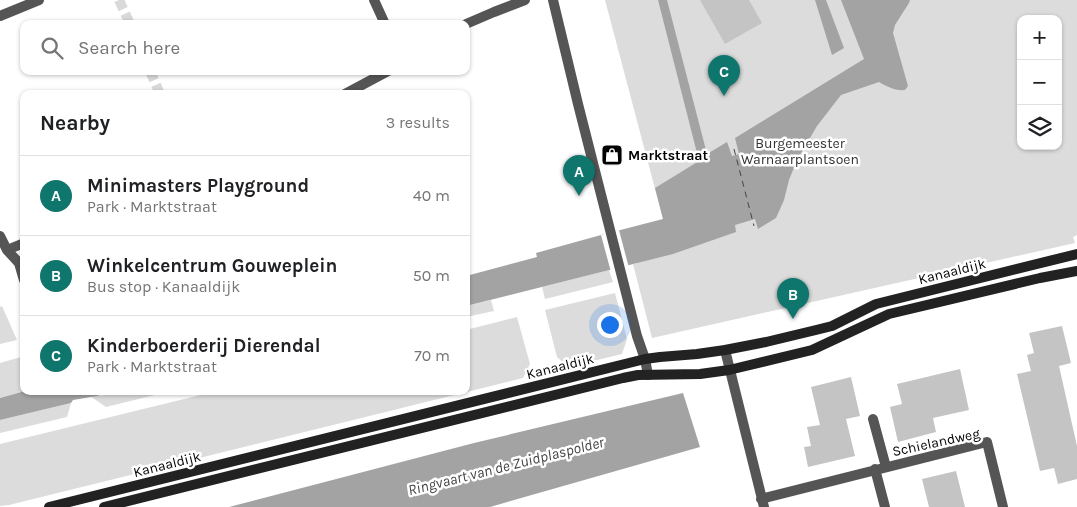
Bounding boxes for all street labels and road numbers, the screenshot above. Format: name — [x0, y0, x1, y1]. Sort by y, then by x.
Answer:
street label: Kanaaldijk — [917, 255, 988, 288]
street label: Kanaaldijk — [525, 350, 596, 383]
street label: Schielandweg — [891, 425, 982, 460]
street label: Kanaaldijk — [132, 448, 203, 481]

